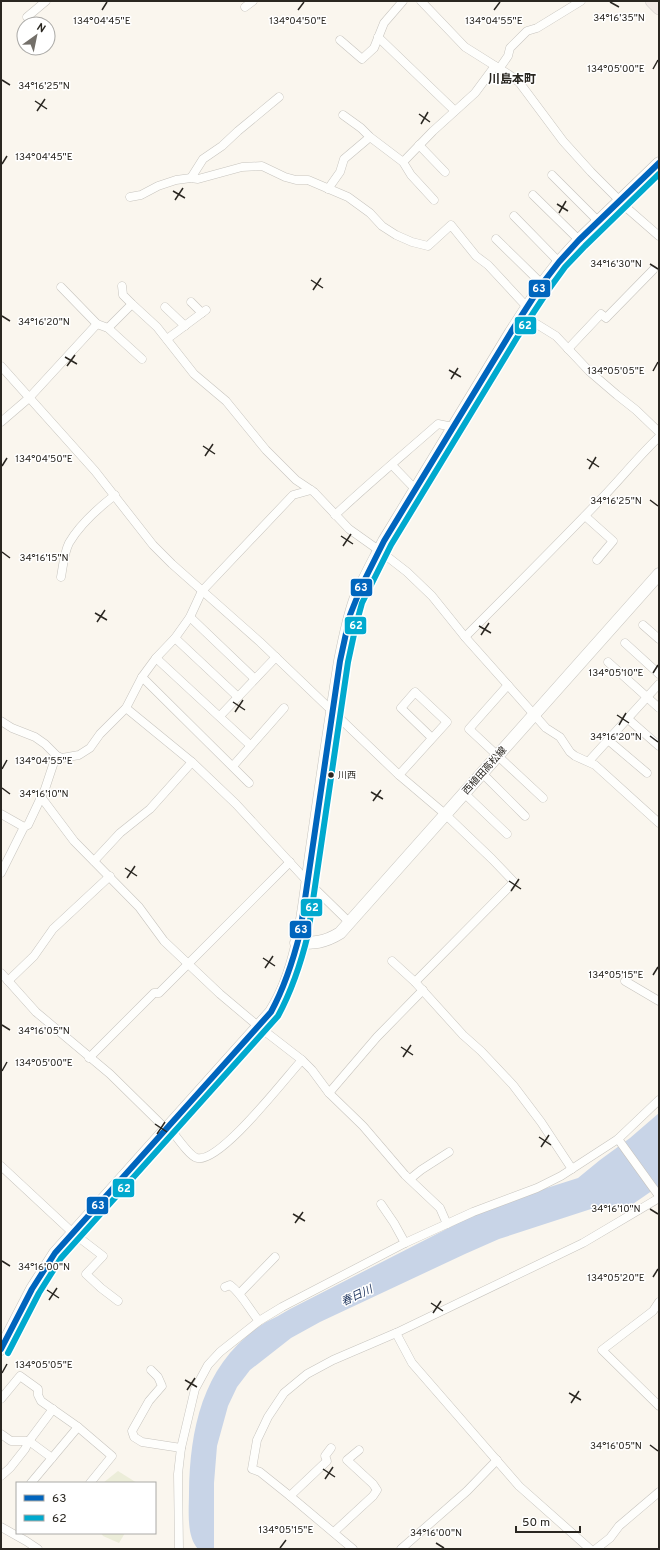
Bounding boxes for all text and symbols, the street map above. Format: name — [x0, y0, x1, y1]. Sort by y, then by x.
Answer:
text: 34°16'35"N — [593, 12, 645, 25]
text: 134°04'45"E — [73, 15, 131, 28]
text: 134°04'50"E — [269, 15, 327, 28]
text: 134°04'55"E — [465, 15, 523, 28]
north arrow — [16, 16, 56, 56]
text: N — [34, 20, 48, 36]
text: 134°05'00"E — [587, 63, 645, 76]
district label: 川島本町 — [488, 72, 536, 88]
text: 34°16'25"N — [18, 80, 70, 93]
text: 134°04'45"E — [15, 151, 73, 164]
text: 34°16'30"N — [590, 258, 642, 271]
line badge: 63 — [528, 279, 551, 298]
text: 63 — [532, 282, 546, 296]
text: 34°16'20"N — [18, 316, 70, 329]
line badge: 62 — [514, 316, 537, 335]
text: 62 — [518, 319, 532, 333]
text: 134°05'05"E — [587, 365, 645, 378]
text: 134°04'50"E — [15, 453, 73, 466]
text: 34°16'25"N — [590, 495, 642, 508]
text: 34°16'15"N — [19, 552, 69, 565]
line badge: 63 — [350, 578, 373, 597]
text: 63 — [354, 581, 368, 595]
line badge: 62 — [344, 616, 367, 635]
text: 62 — [349, 619, 363, 633]
text: 134°05'10"E — [589, 667, 644, 680]
text: 34°16'20"N — [590, 731, 642, 744]
street label: 西植田高松線 — [460, 744, 510, 798]
text: 134°04'55"E — [15, 755, 73, 768]
marker: 川西 — [326, 770, 336, 780]
place label: 川西 — [338, 770, 356, 781]
text: 34°16'10"N — [19, 788, 69, 801]
line badge: 62 — [300, 898, 323, 917]
text: 62 — [305, 901, 319, 915]
line badge: 63 — [289, 920, 312, 939]
text: 63 — [294, 923, 308, 937]
text: 134°05'15"E — [589, 969, 643, 982]
text: 34°16'05"N — [18, 1025, 70, 1038]
text: 134°05'00"E — [15, 1057, 73, 1070]
line badge: 62 — [112, 1178, 135, 1198]
text: 62 — [117, 1182, 131, 1196]
line badge: 63 — [86, 1196, 109, 1215]
text: 63 — [91, 1199, 105, 1213]
text: 34°16'10"N — [591, 1203, 641, 1216]
text: 34°16'00"N — [18, 1261, 70, 1274]
text: 134°05'20"E — [587, 1272, 645, 1285]
water label: 春日川 — [339, 1282, 376, 1309]
text: 134°05'05"E — [15, 1359, 73, 1372]
text: 34°16'05"N — [590, 1440, 642, 1453]
legend — [16, 1482, 156, 1534]
text: 63 — [52, 1491, 66, 1507]
scale bar — [516, 1508, 580, 1534]
text: 62 — [52, 1511, 67, 1527]
text: 50 m — [522, 1515, 550, 1531]
text: 134°05'15"E — [259, 1524, 313, 1537]
text: 34°16'00"N — [410, 1527, 462, 1540]

